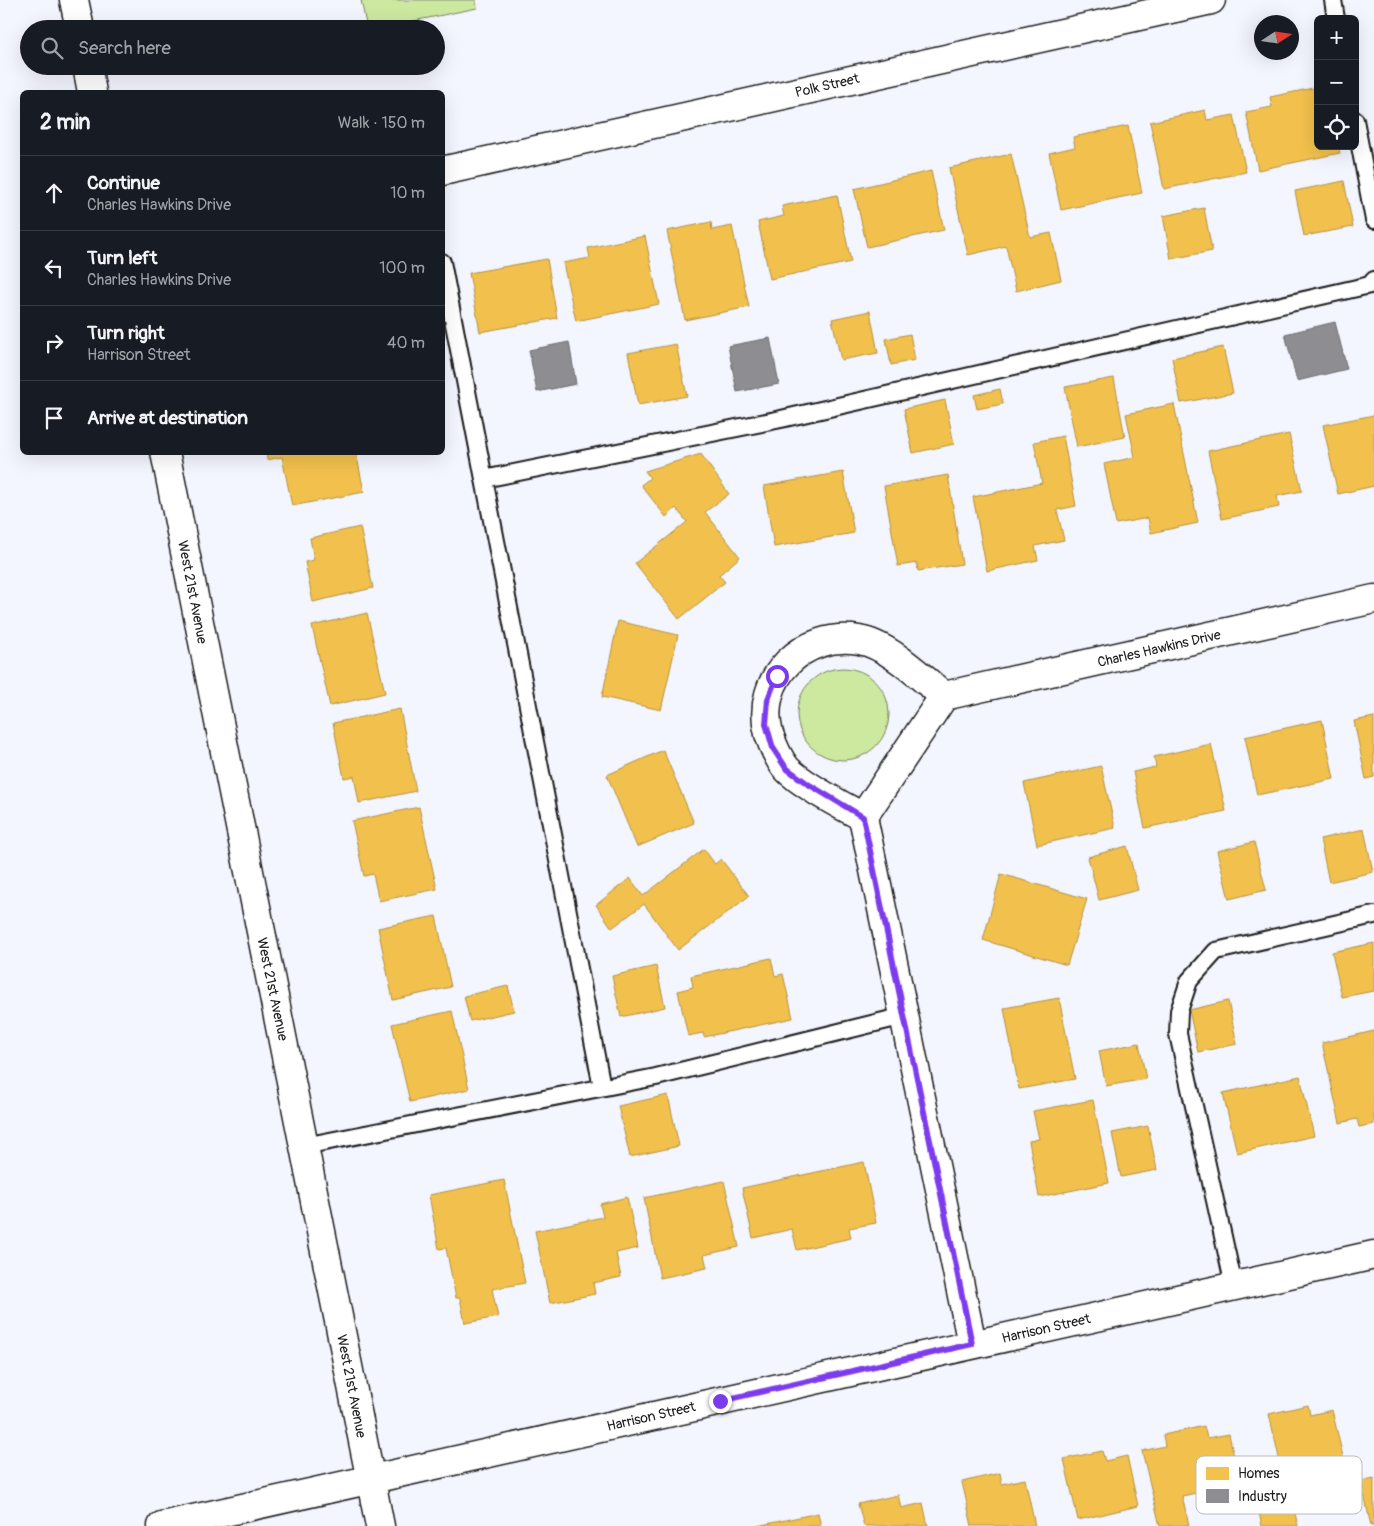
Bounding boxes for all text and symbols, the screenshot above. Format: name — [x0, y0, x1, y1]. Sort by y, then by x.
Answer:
north arrow — [1254, 15, 1299, 60]
map controls — [1314, 15, 1359, 150]
button: + — [1314, 15, 1359, 60]
search box — [20, 20, 445, 75]
icon: search — [38, 34, 66, 62]
text: Search here — [78, 36, 171, 60]
button: − — [1314, 60, 1359, 105]
street label: Polk Street — [793, 70, 861, 101]
button: locate — [1314, 105, 1359, 150]
text: 2 min — [40, 109, 90, 136]
text: Walk · 150 m — [338, 113, 425, 133]
text: Continue — [87, 171, 160, 195]
icon: ahead — [40, 179, 68, 207]
text: 10 m — [390, 183, 425, 203]
text: Charles Hawkins Drive — [87, 195, 231, 215]
text: Turn left — [87, 246, 157, 270]
icon: left — [40, 254, 68, 282]
text: 100 m — [379, 258, 425, 278]
text: Charles Hawkins Drive — [87, 270, 231, 290]
text: Turn right — [87, 321, 165, 345]
icon: right — [40, 329, 68, 357]
text: 40 m — [387, 333, 425, 353]
text: Harrison Street — [87, 345, 190, 365]
icon: arrive — [40, 404, 68, 432]
text: Arrive at destination — [87, 406, 248, 430]
street label: West 21st Avenue — [174, 539, 211, 645]
street label: Charles Hawkins Drive — [1096, 626, 1223, 671]
route start — [766, 665, 789, 688]
street label: West 21st Avenue — [253, 936, 292, 1042]
street label: Harrison Street — [1000, 1310, 1092, 1347]
street label: West 21st Avenue — [333, 1333, 370, 1439]
route end — [709, 1390, 732, 1413]
street label: Harrison Street — [605, 1398, 697, 1435]
legend — [1196, 1456, 1362, 1514]
text: Homes — [1238, 1465, 1280, 1482]
text: Industry — [1238, 1488, 1287, 1505]

